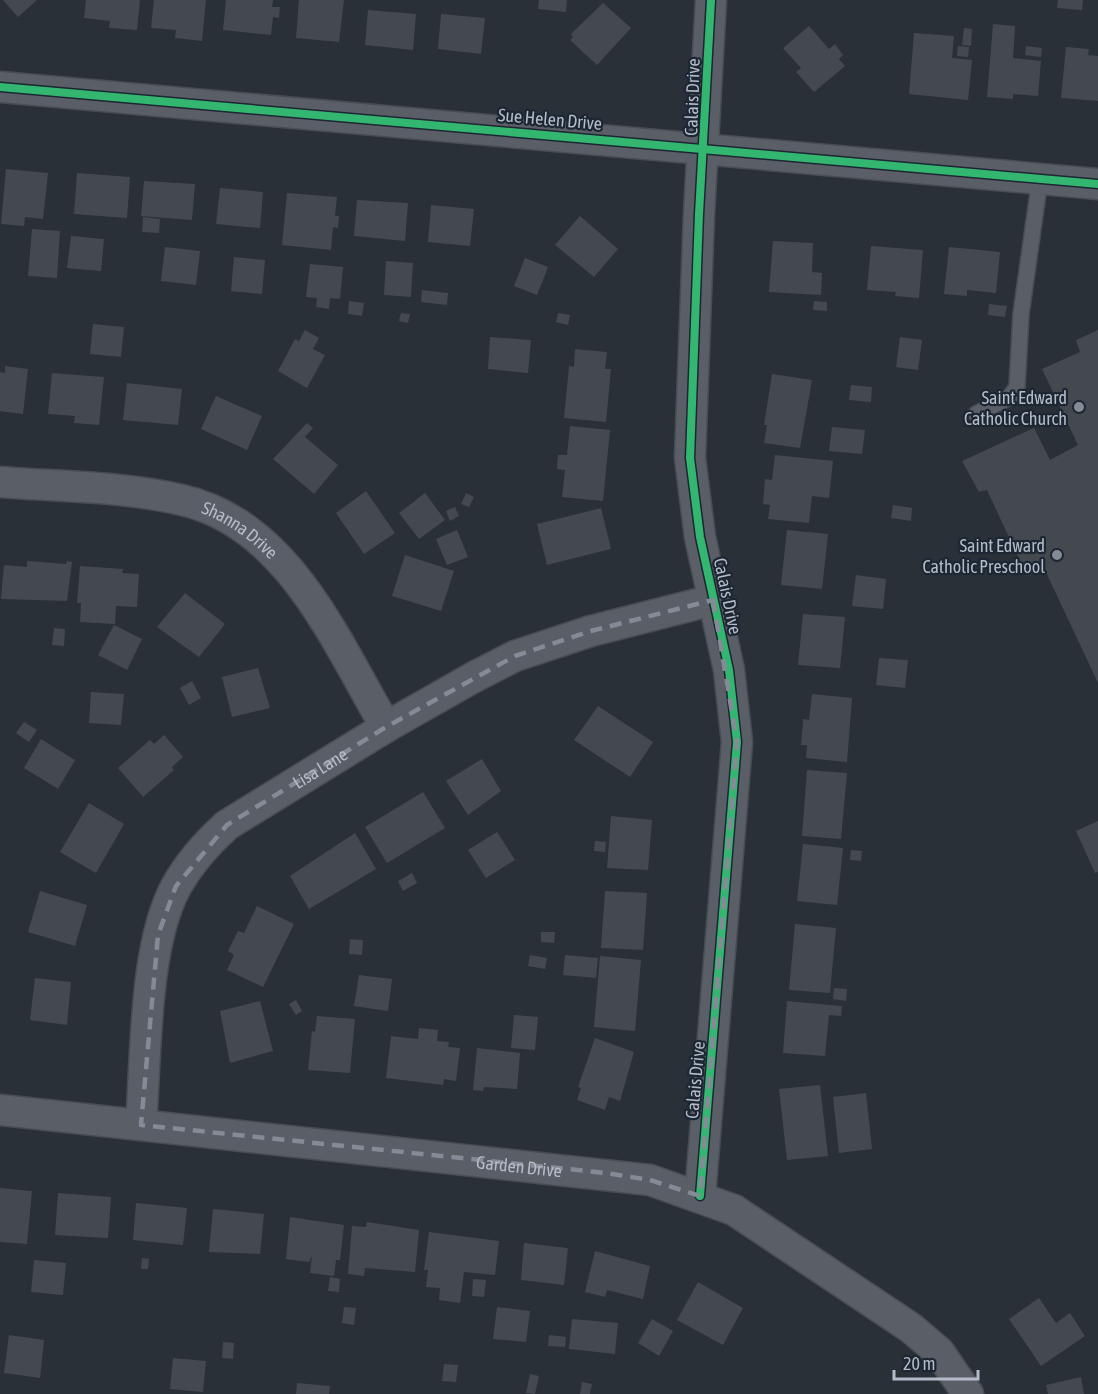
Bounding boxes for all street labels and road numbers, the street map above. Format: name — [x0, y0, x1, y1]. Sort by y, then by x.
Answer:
street label: Calais Drive — [680, 58, 704, 136]
street label: Sue Helen Drive — [497, 104, 603, 134]
street label: Shanna Drive — [199, 496, 283, 562]
street label: Calais Drive — [710, 556, 746, 636]
street label: Lisa Lane — [289, 743, 351, 793]
street label: Calais Drive — [681, 1040, 709, 1120]
street label: Garden Drive — [475, 1151, 563, 1181]

